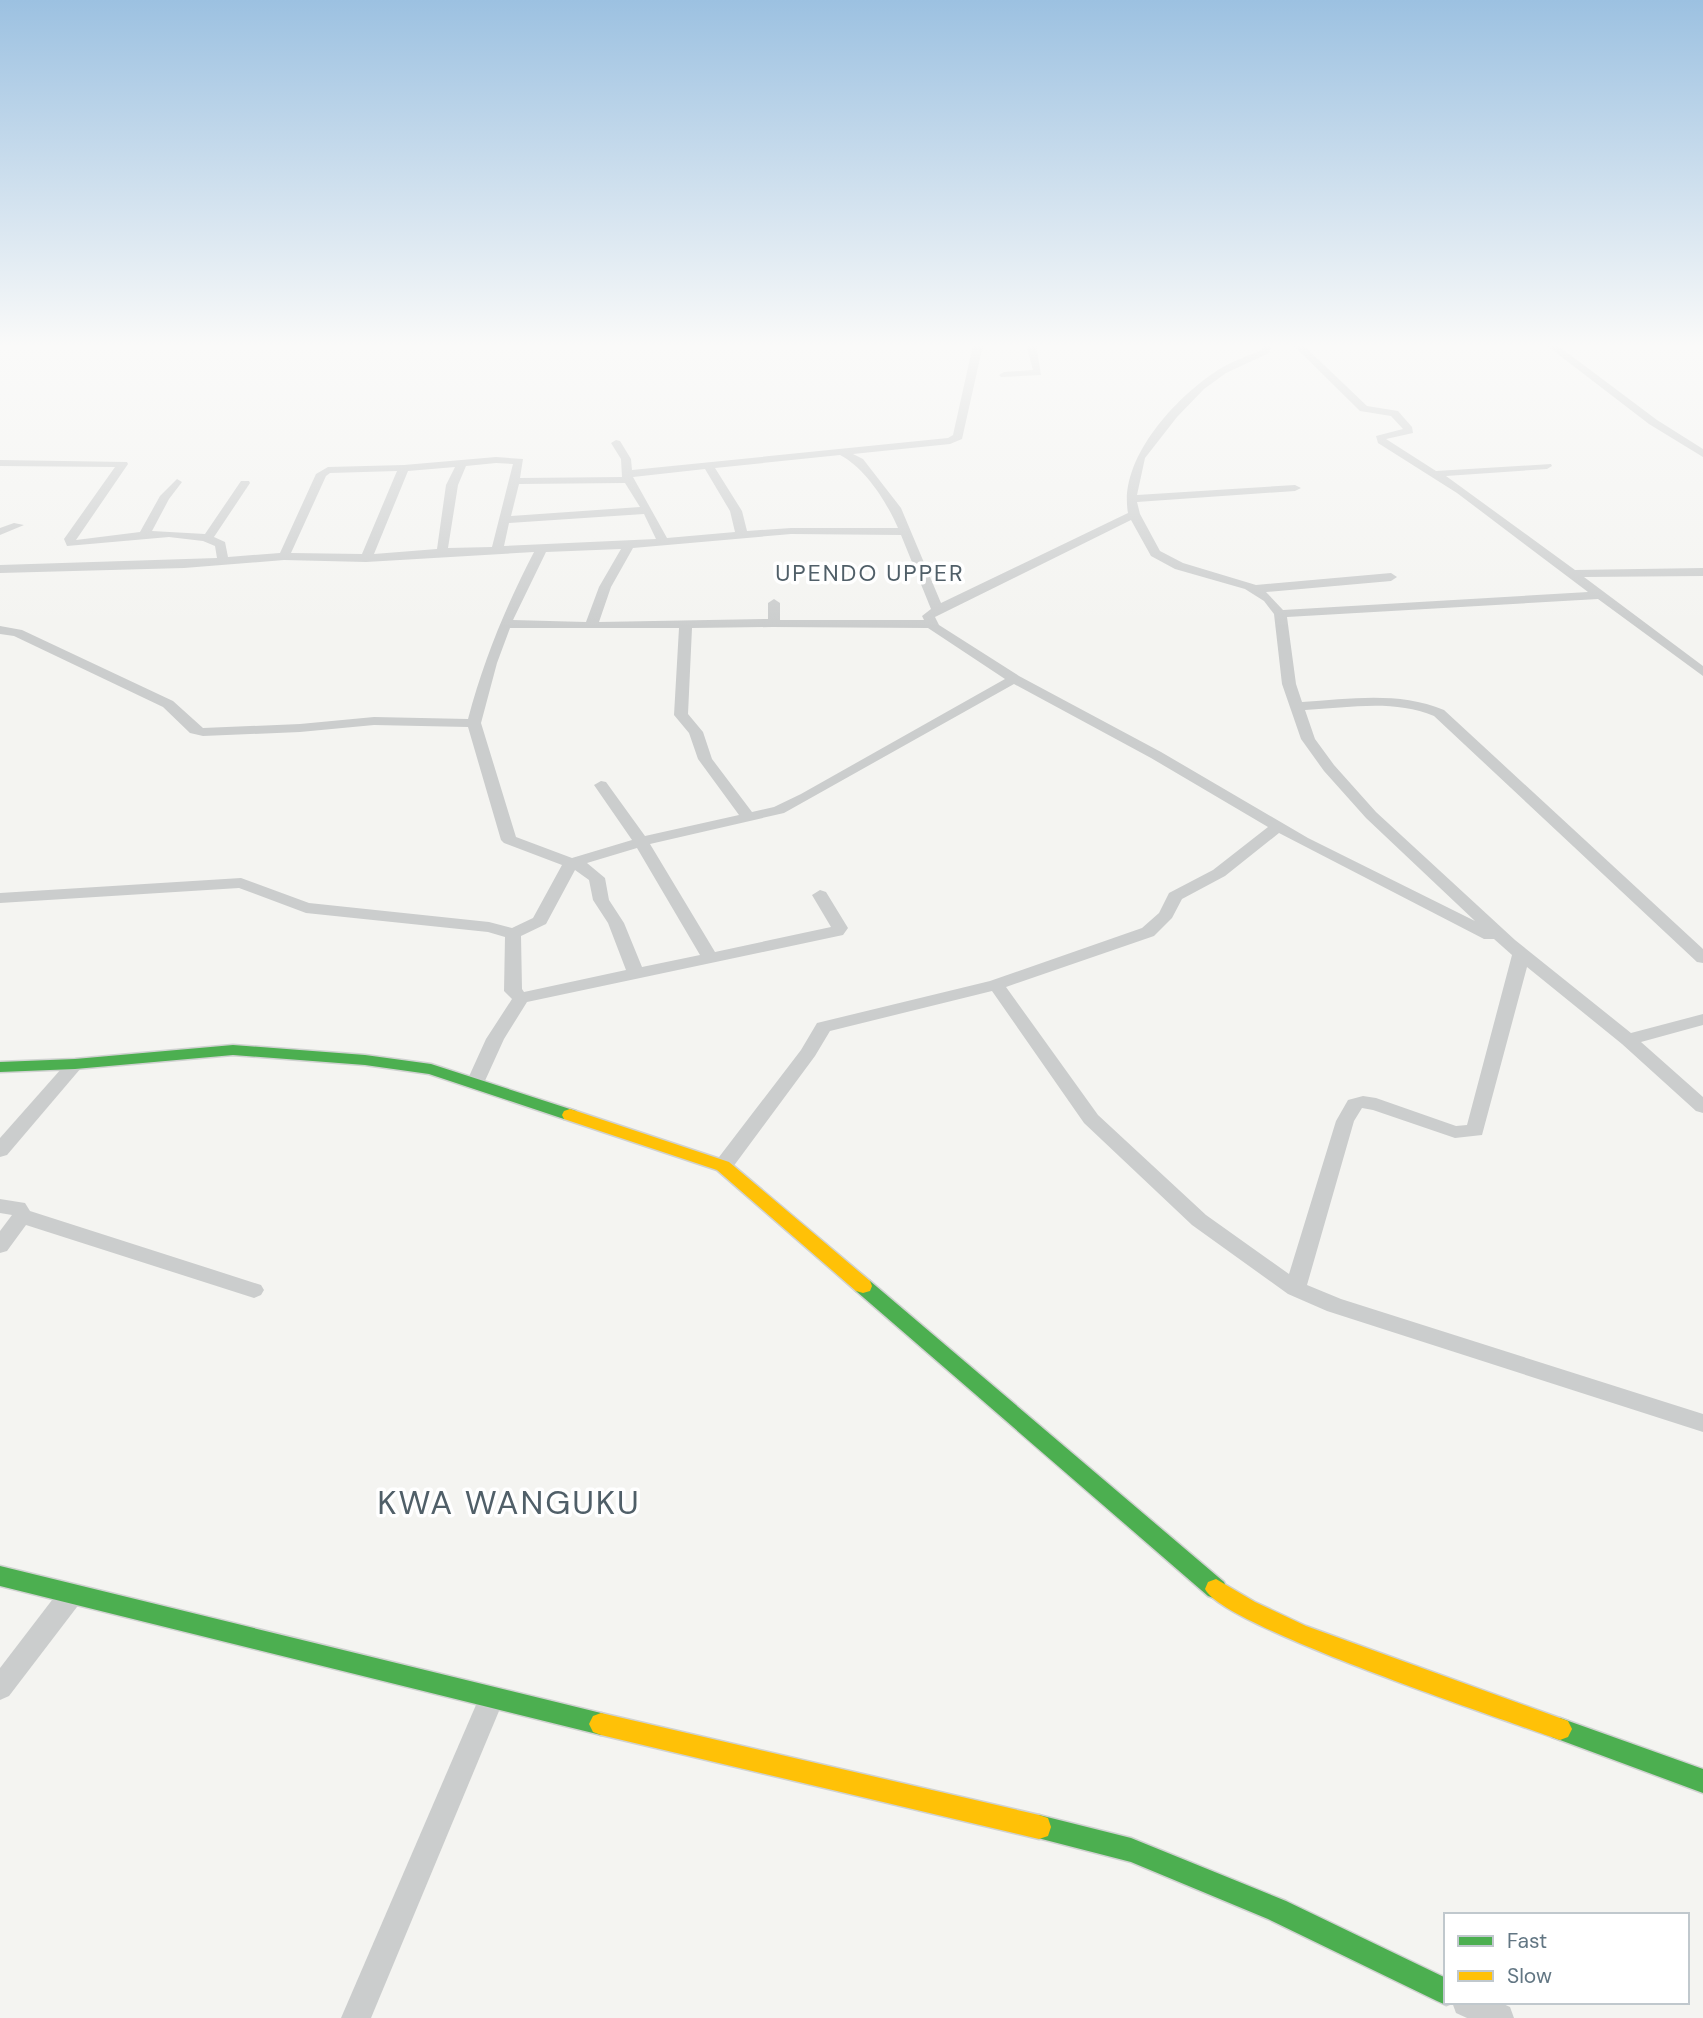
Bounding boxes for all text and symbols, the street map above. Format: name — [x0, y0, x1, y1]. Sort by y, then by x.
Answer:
district label: UPENDO UPPER — [775, 558, 965, 588]
district label: KWA WANGUKU — [377, 1481, 641, 1524]
legend — [1444, 1913, 1689, 2004]
text: Fast — [1507, 1927, 1547, 1955]
text: Slow — [1507, 1962, 1552, 1990]

